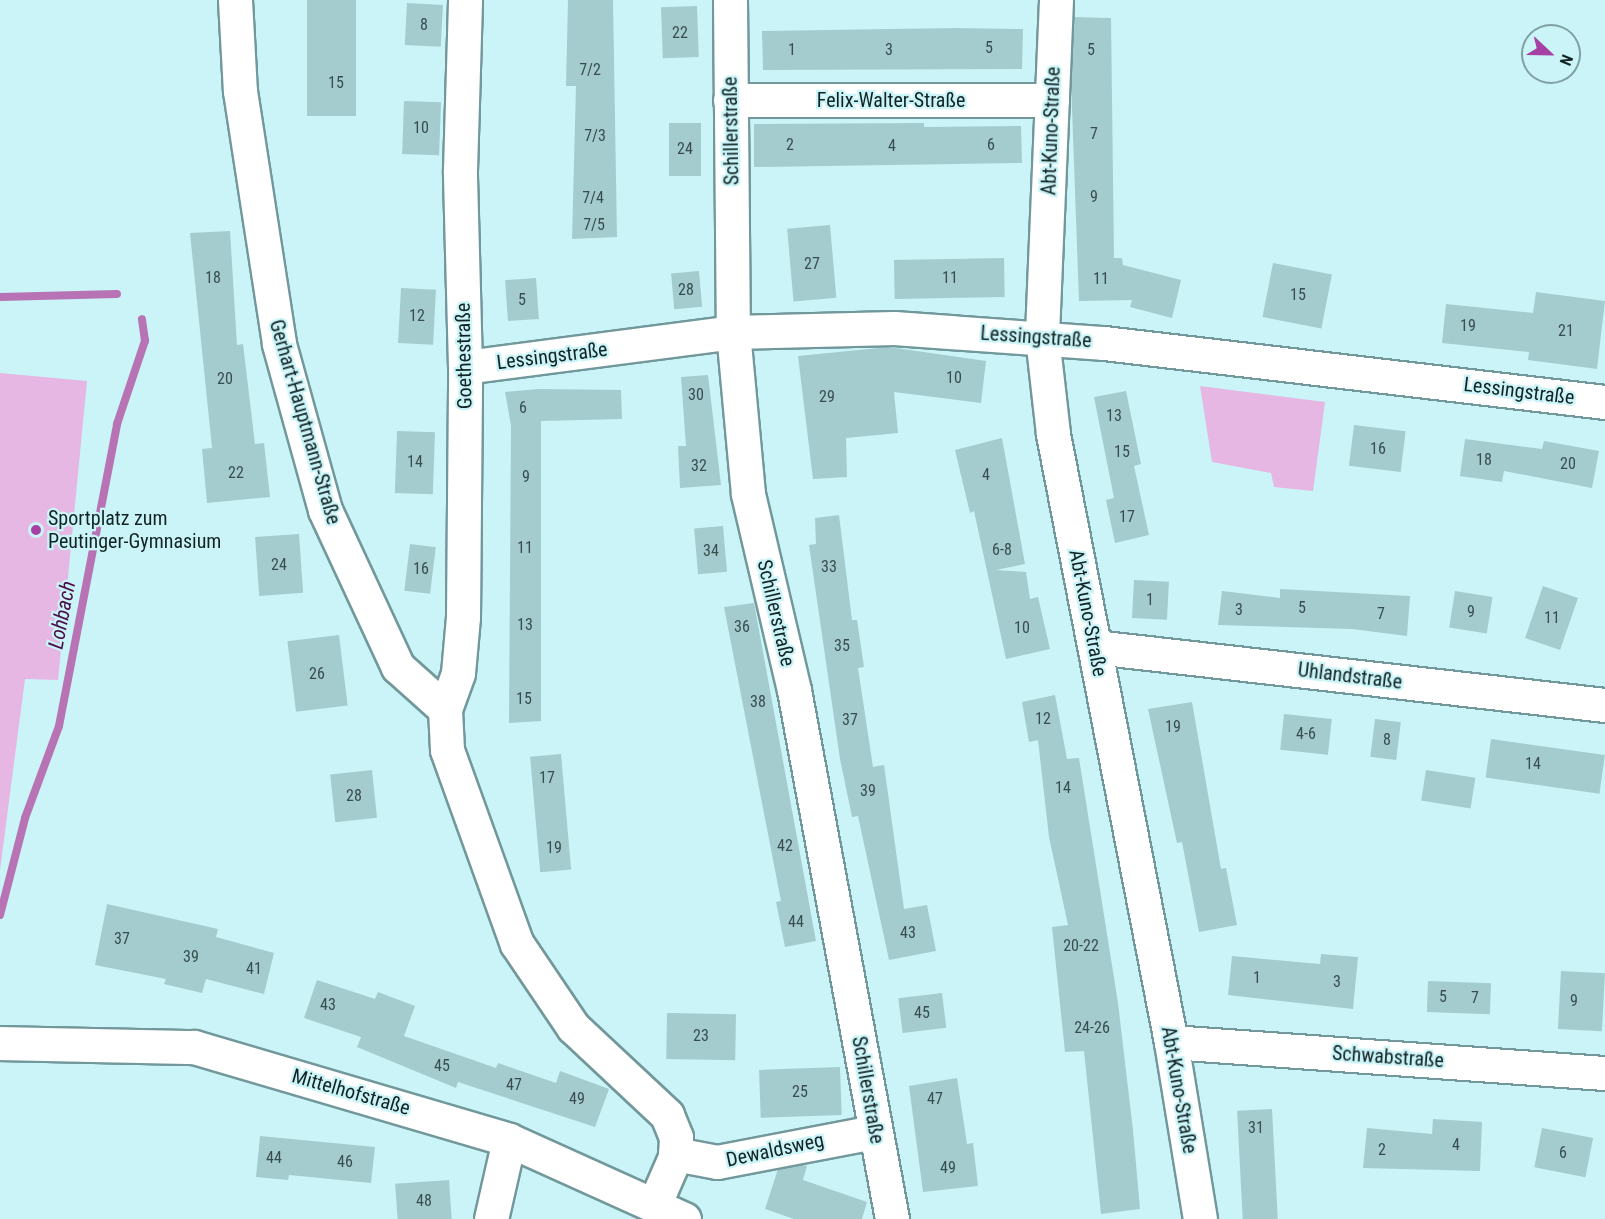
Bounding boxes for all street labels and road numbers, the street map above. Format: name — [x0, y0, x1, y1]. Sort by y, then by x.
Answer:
street label: Abt-Kuno-Straße — [1037, 66, 1065, 196]
street label: Schillerstraße — [718, 76, 744, 186]
street label: Felix-Walter-Straße — [817, 88, 965, 112]
street label: Goethestraße — [451, 303, 477, 409]
street label: Gerhart-Hauptmann-Straße — [264, 317, 346, 527]
street label: Lessingstraße — [980, 321, 1092, 353]
street label: Lessingstraße — [495, 337, 609, 375]
street label: Lessingstraße — [1462, 372, 1576, 410]
street label: Abt-Kuno-Straße — [1064, 548, 1112, 678]
street label: Schillerstraße — [752, 557, 800, 669]
street label: Uhlandstraße — [1297, 658, 1403, 694]
street label: Abt-Kuno-Straße — [1156, 1025, 1202, 1155]
street label: Schillerstraße — [847, 1034, 889, 1146]
street label: Schwabstraße — [1331, 1041, 1445, 1073]
street label: Mittelhofstraße — [289, 1064, 413, 1120]
street label: Dewaldsweg — [724, 1128, 826, 1172]

